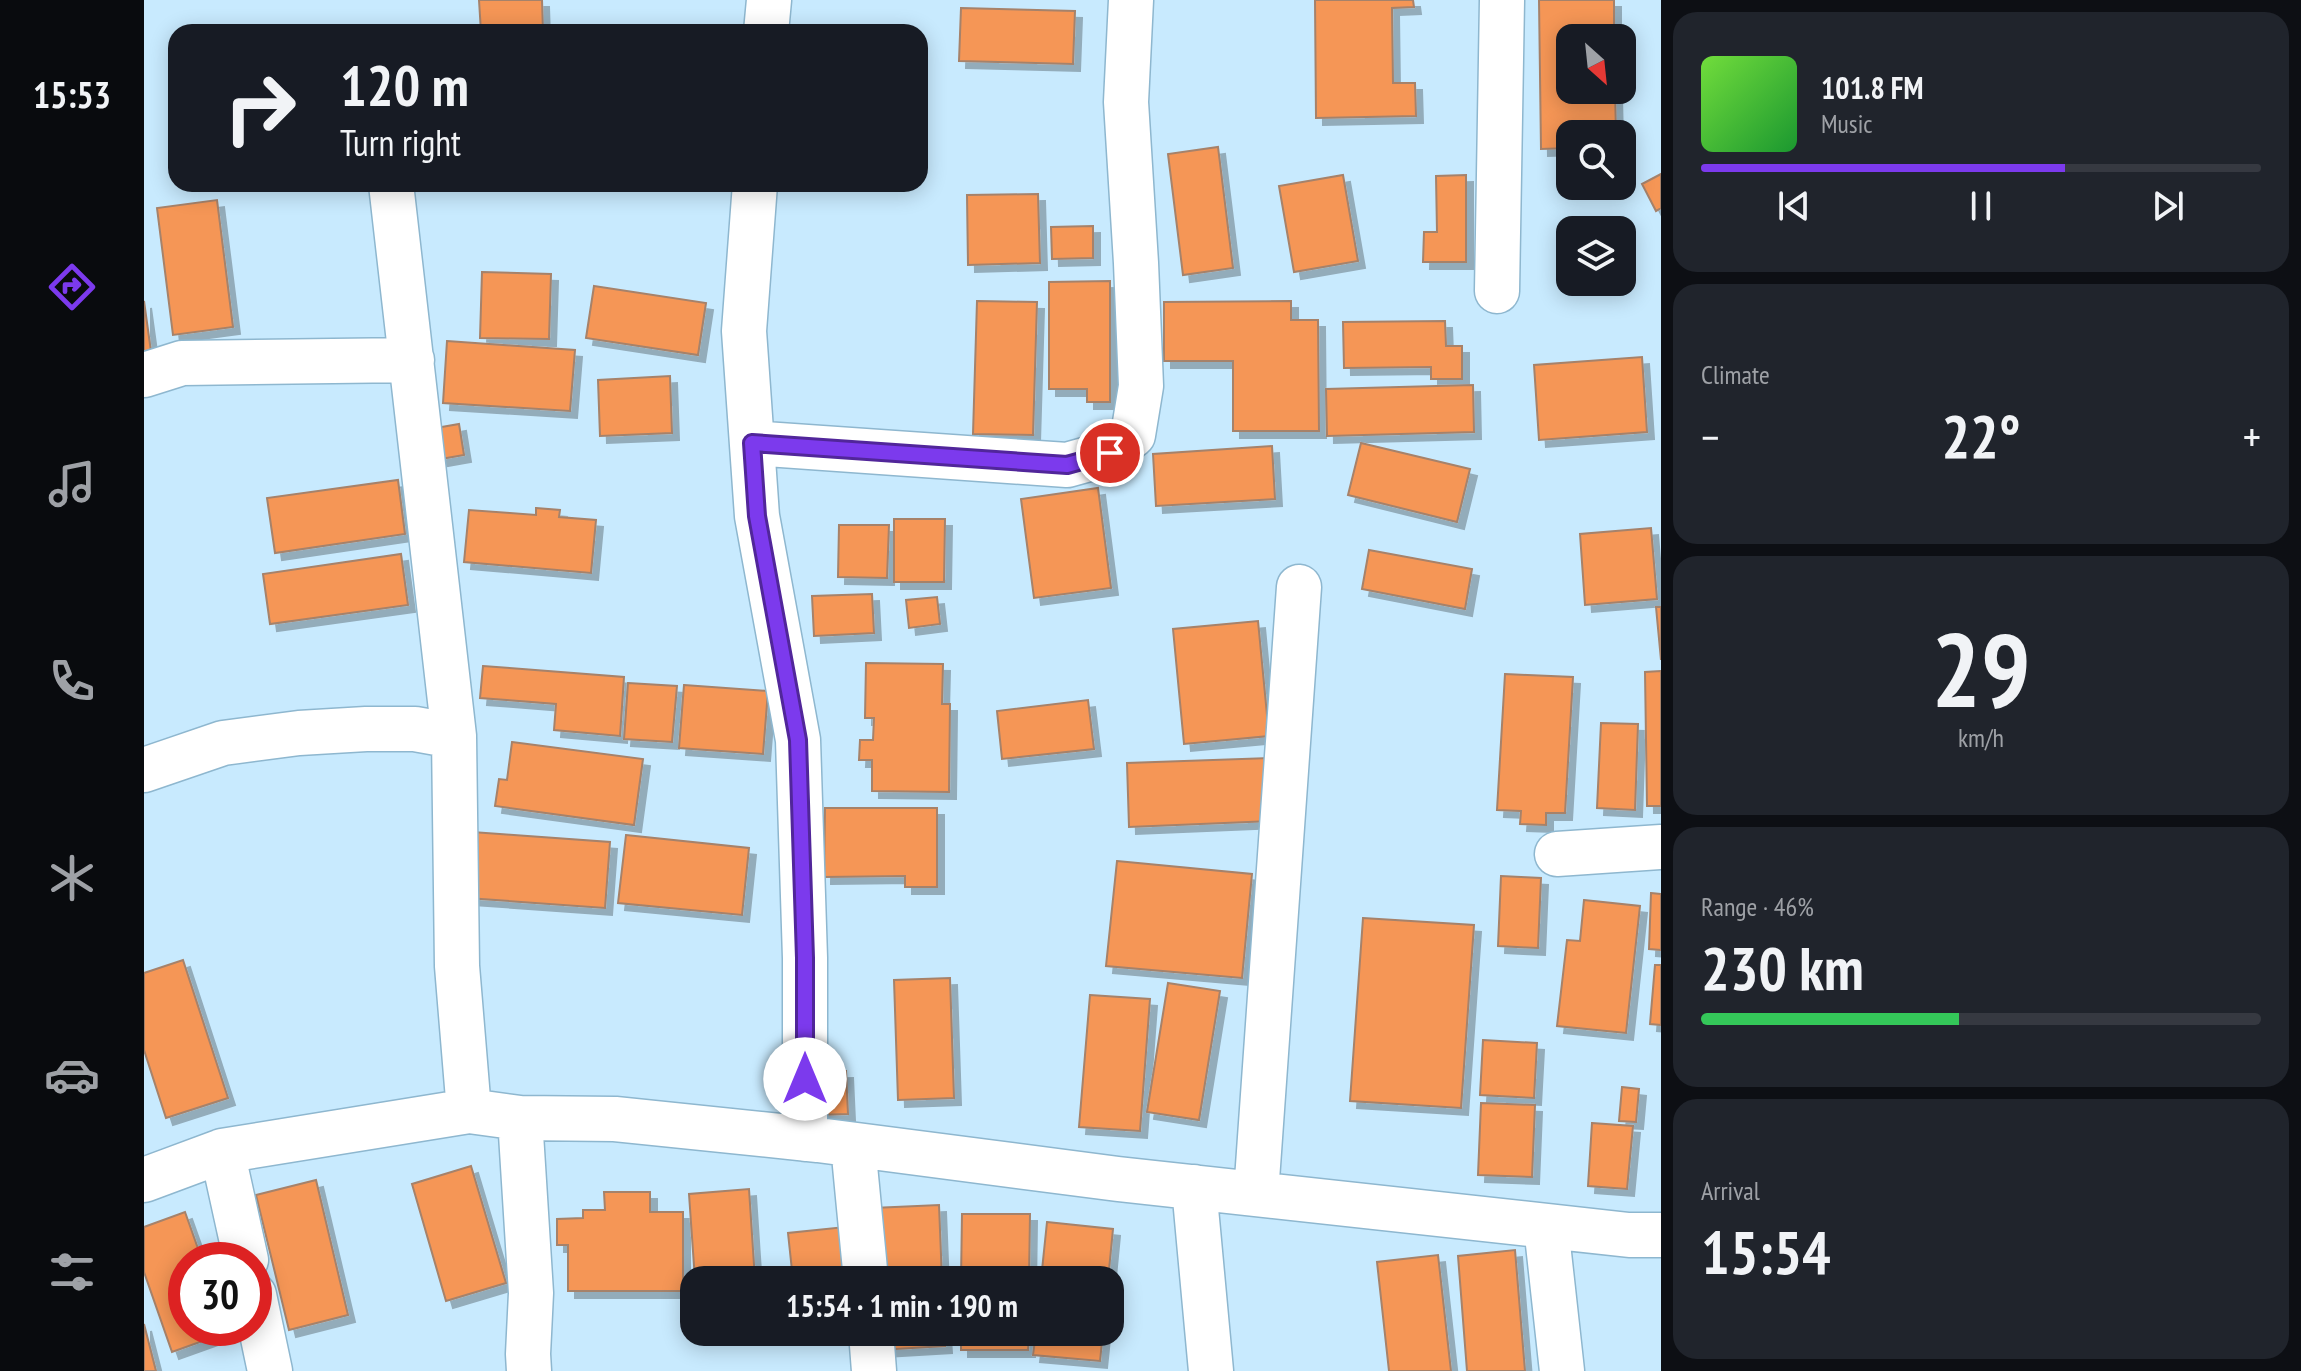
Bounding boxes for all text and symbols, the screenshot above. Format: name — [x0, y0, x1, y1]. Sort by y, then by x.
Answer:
north arrow — [1556, 24, 1636, 104]
map controls — [1556, 24, 1636, 296]
text: 120 m — [340, 49, 469, 121]
icon: right — [208, 56, 312, 160]
text: 101.8 FM — [1821, 68, 1923, 107]
text: 15:53 — [33, 71, 111, 118]
text: Music — [1821, 107, 1873, 140]
text: Turn right — [340, 119, 461, 166]
button: search — [1556, 120, 1636, 200]
icon: previous — [1772, 184, 1816, 228]
icon: pause — [1959, 184, 2003, 228]
icon: next — [2146, 184, 2190, 228]
button: layers — [1556, 216, 1636, 296]
icon: directions — [44, 259, 100, 315]
text: Climate — [1701, 358, 1770, 391]
text: 22° — [1941, 397, 2021, 475]
text: − — [1701, 408, 1719, 465]
text: + — [2243, 408, 2261, 465]
pin — [1076, 419, 1144, 487]
icon: arrive — [1088, 431, 1132, 475]
icon: music — [44, 456, 100, 512]
text: 29 — [1931, 601, 2031, 736]
icon: phone — [44, 653, 100, 709]
text: km/h — [1958, 721, 2004, 754]
icon: climate — [44, 850, 100, 906]
text: Range · 46% — [1701, 890, 1814, 923]
text: 230 km — [1701, 929, 1864, 1007]
position arrow — [763, 1037, 847, 1121]
icon: car — [44, 1047, 100, 1103]
text: Arrival — [1701, 1174, 1760, 1207]
text: 15:54 — [1701, 1213, 1831, 1291]
speed limit sign: 30 — [168, 1242, 272, 1346]
icon: filters — [44, 1244, 100, 1300]
text: 15:54 · 1 min · 190 m — [786, 1286, 1018, 1325]

